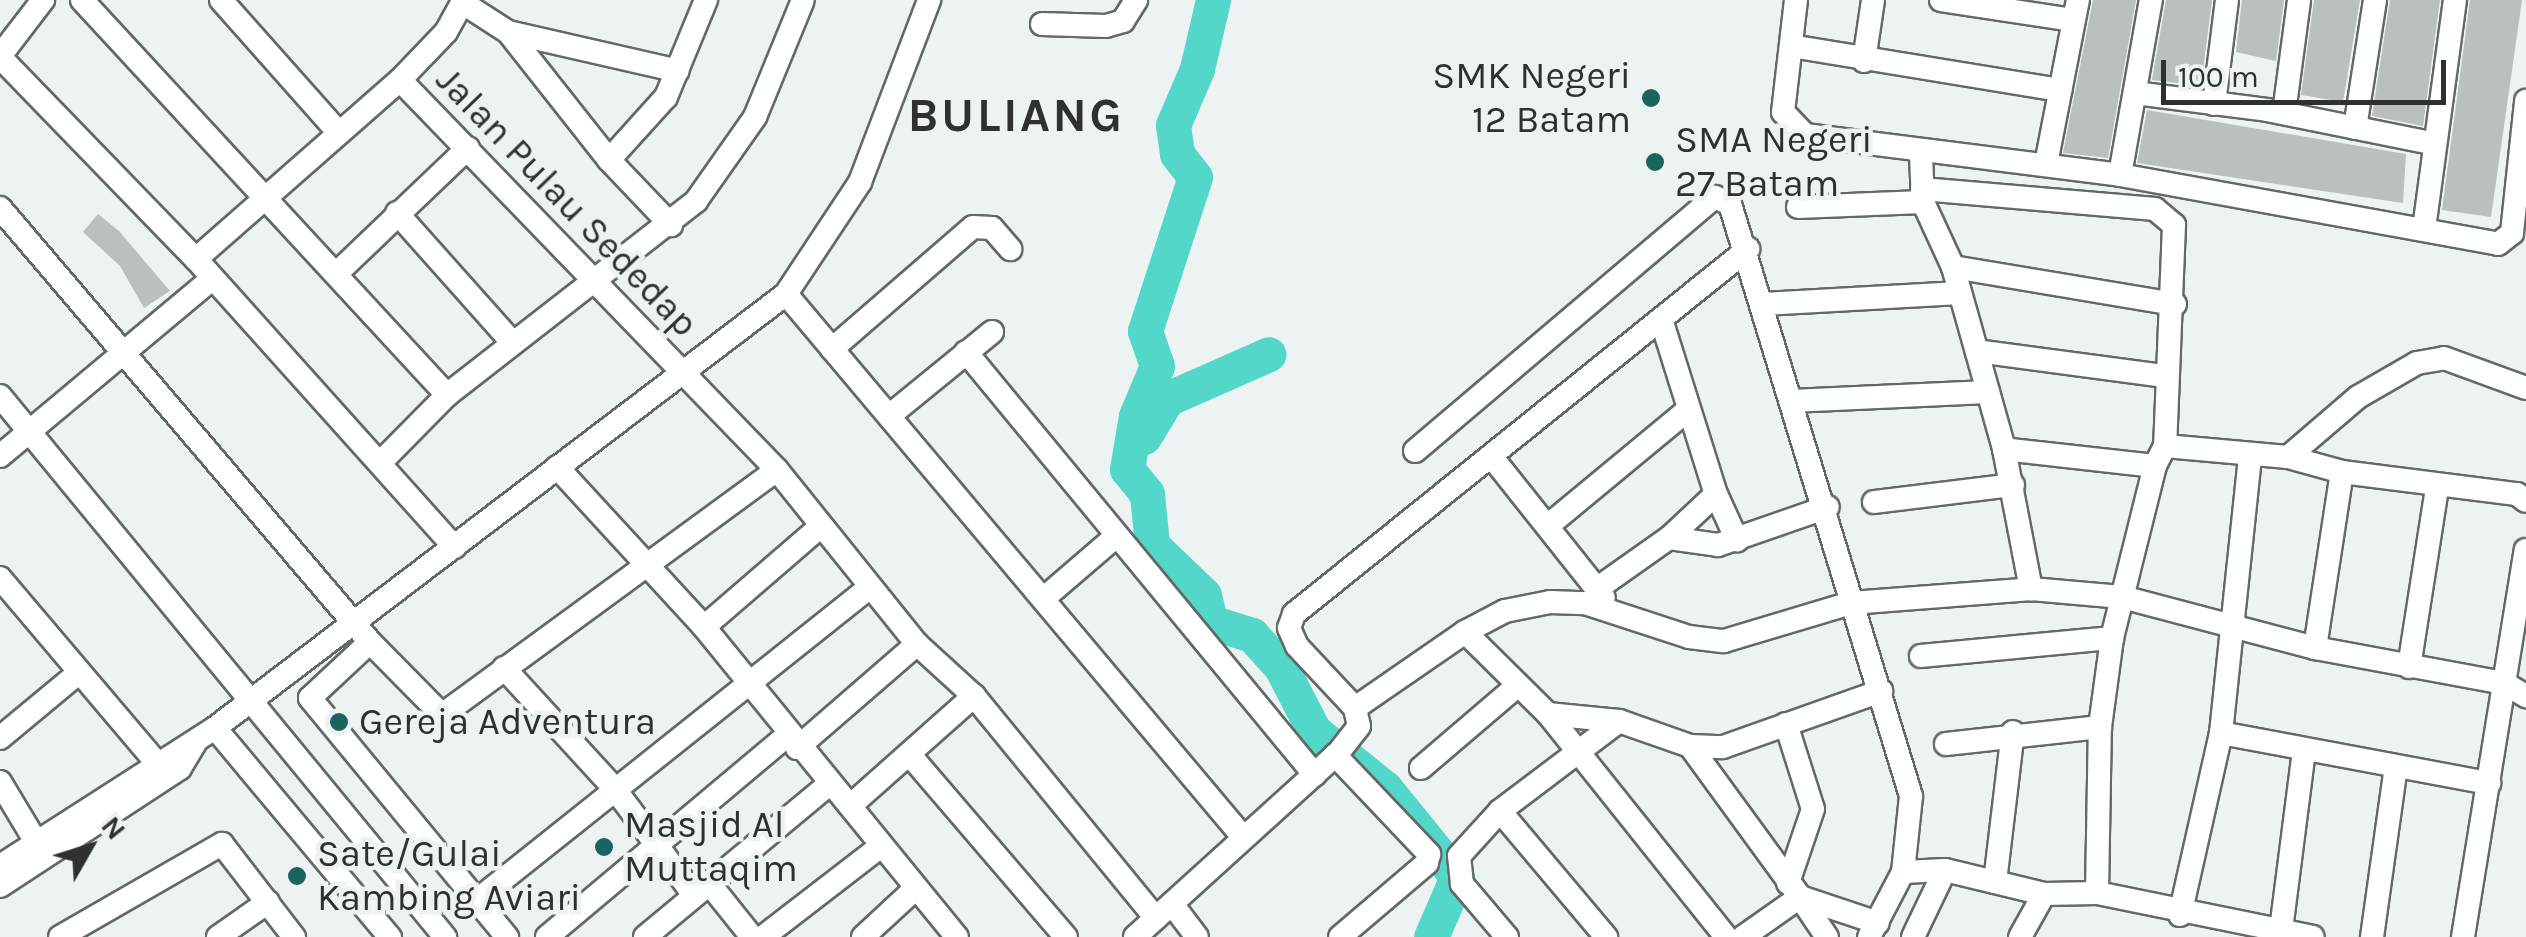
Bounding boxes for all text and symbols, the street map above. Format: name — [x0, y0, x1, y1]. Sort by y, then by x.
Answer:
scale bar — [2166, 40, 2451, 102]
place label: SMK Negeri 12 Batam — [1432, 53, 1631, 142]
street label: Jalan Pulau Sededap — [426, 58, 708, 346]
text: 100 m — [2178, 59, 2259, 95]
district label: BULIANG — [908, 87, 1124, 145]
marker: SMK Negeri 12 Batam — [1640, 87, 1662, 109]
place label: SMA Negeri 27 Batam — [1675, 117, 1873, 206]
marker: SMA Negeri 27 Batam — [1644, 151, 1666, 173]
place label: Gereja Adventura — [359, 699, 656, 745]
marker: Gereja Adventura — [328, 711, 350, 733]
north arrow — [40, 797, 140, 897]
place label: Masjid Al Muttaqim — [624, 802, 798, 892]
text: N — [95, 810, 133, 846]
place label: Sate/Gulai Kambing Aviari — [317, 831, 581, 921]
marker: Masjid Al Muttaqim — [593, 836, 615, 858]
marker: Sate/Gulai Kambing Aviari — [286, 865, 308, 887]

